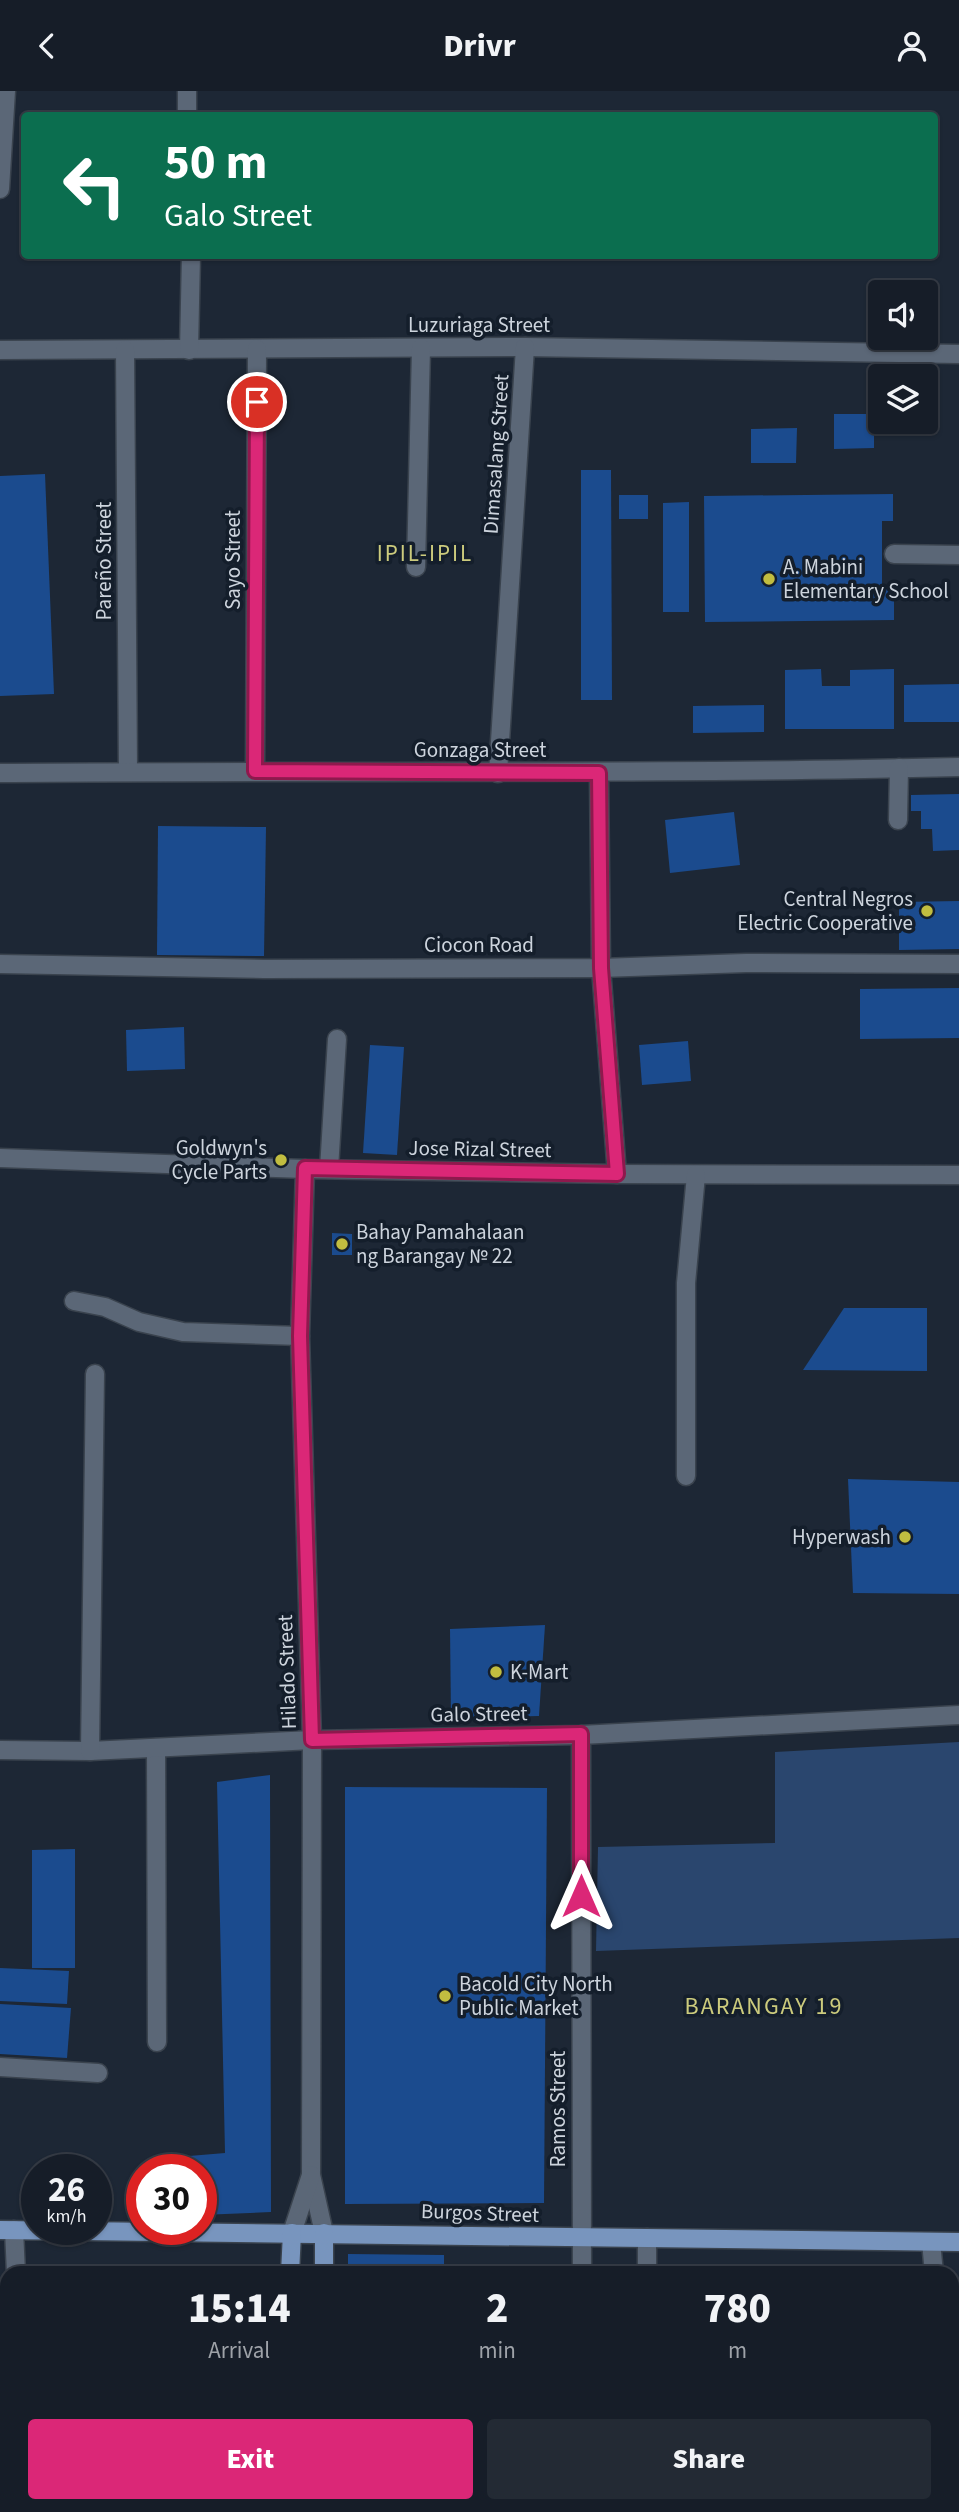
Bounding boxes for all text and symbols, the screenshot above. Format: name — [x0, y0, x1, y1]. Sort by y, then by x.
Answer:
text: Drivr — [443, 23, 516, 69]
icon: back — [28, 27, 66, 65]
icon: person — [893, 27, 931, 65]
text: 50 m — [164, 128, 268, 198]
icon: left — [49, 140, 140, 231]
text: Galo Street — [164, 193, 312, 239]
map controls — [868, 280, 938, 434]
button: sound — [868, 280, 938, 350]
street label: Luzuriaga Street — [408, 310, 550, 340]
button: layers — [868, 364, 938, 434]
pin — [227, 372, 287, 432]
street label: Dimasalang Street — [475, 373, 517, 535]
icon: arrive — [238, 383, 276, 421]
street label: Pareño Street — [89, 502, 119, 620]
street label: Sayo Street — [218, 510, 248, 610]
district label: IPIL-IPIL — [377, 537, 473, 570]
place label: A. Mabini Elementary School — [783, 552, 949, 606]
marker: A. Mabini Elementary School — [761, 571, 777, 587]
street label: Gonzaga Street — [414, 735, 546, 765]
place label: Central Negros Electric Cooperative — [737, 884, 913, 938]
marker: Central Negros Electric Cooperative — [919, 903, 935, 919]
street label: Ciocon Road — [424, 930, 534, 960]
place label: Goldwyn's Cycle Parts — [171, 1133, 267, 1187]
street label: Jose Rizal Street — [408, 1133, 552, 1165]
marker: Goldwyn's Cycle Parts — [273, 1152, 289, 1168]
place label: Bahay Pamahalaan ng Barangay № 22 — [356, 1217, 525, 1271]
marker: Bahay Pamahalaan ng Barangay № 22 — [334, 1236, 350, 1252]
place label: Hyperwash — [792, 1522, 891, 1552]
marker: Hyperwash — [897, 1529, 913, 1545]
street label: Hilado Street — [270, 1614, 304, 1730]
place label: K-Mart — [510, 1657, 568, 1687]
marker: K-Mart — [488, 1664, 504, 1680]
street label: Galo Street — [430, 1698, 528, 1730]
position arrow — [544, 1859, 618, 1933]
place label: Bacold City North Public Market — [459, 1969, 613, 2023]
marker: Bacold City North Public Market — [437, 1988, 453, 2004]
district label: BARANGAY 19 — [685, 1989, 843, 2024]
street label: Ramos Street — [543, 2051, 573, 2167]
speed limit sign: 30 — [126, 2154, 217, 2245]
text: 26 — [48, 2165, 85, 2215]
street label: Burgos Street — [420, 2196, 540, 2230]
text: km/h — [47, 2204, 86, 2229]
text: 15:14 — [188, 2279, 291, 2339]
text: 2 — [486, 2279, 508, 2339]
text: 780 — [704, 2279, 771, 2339]
text: Arrival — [208, 2334, 270, 2367]
text: min — [479, 2334, 516, 2367]
text: m — [728, 2334, 747, 2367]
button: Exit — [28, 2419, 473, 2499]
button: Share — [487, 2419, 931, 2499]

